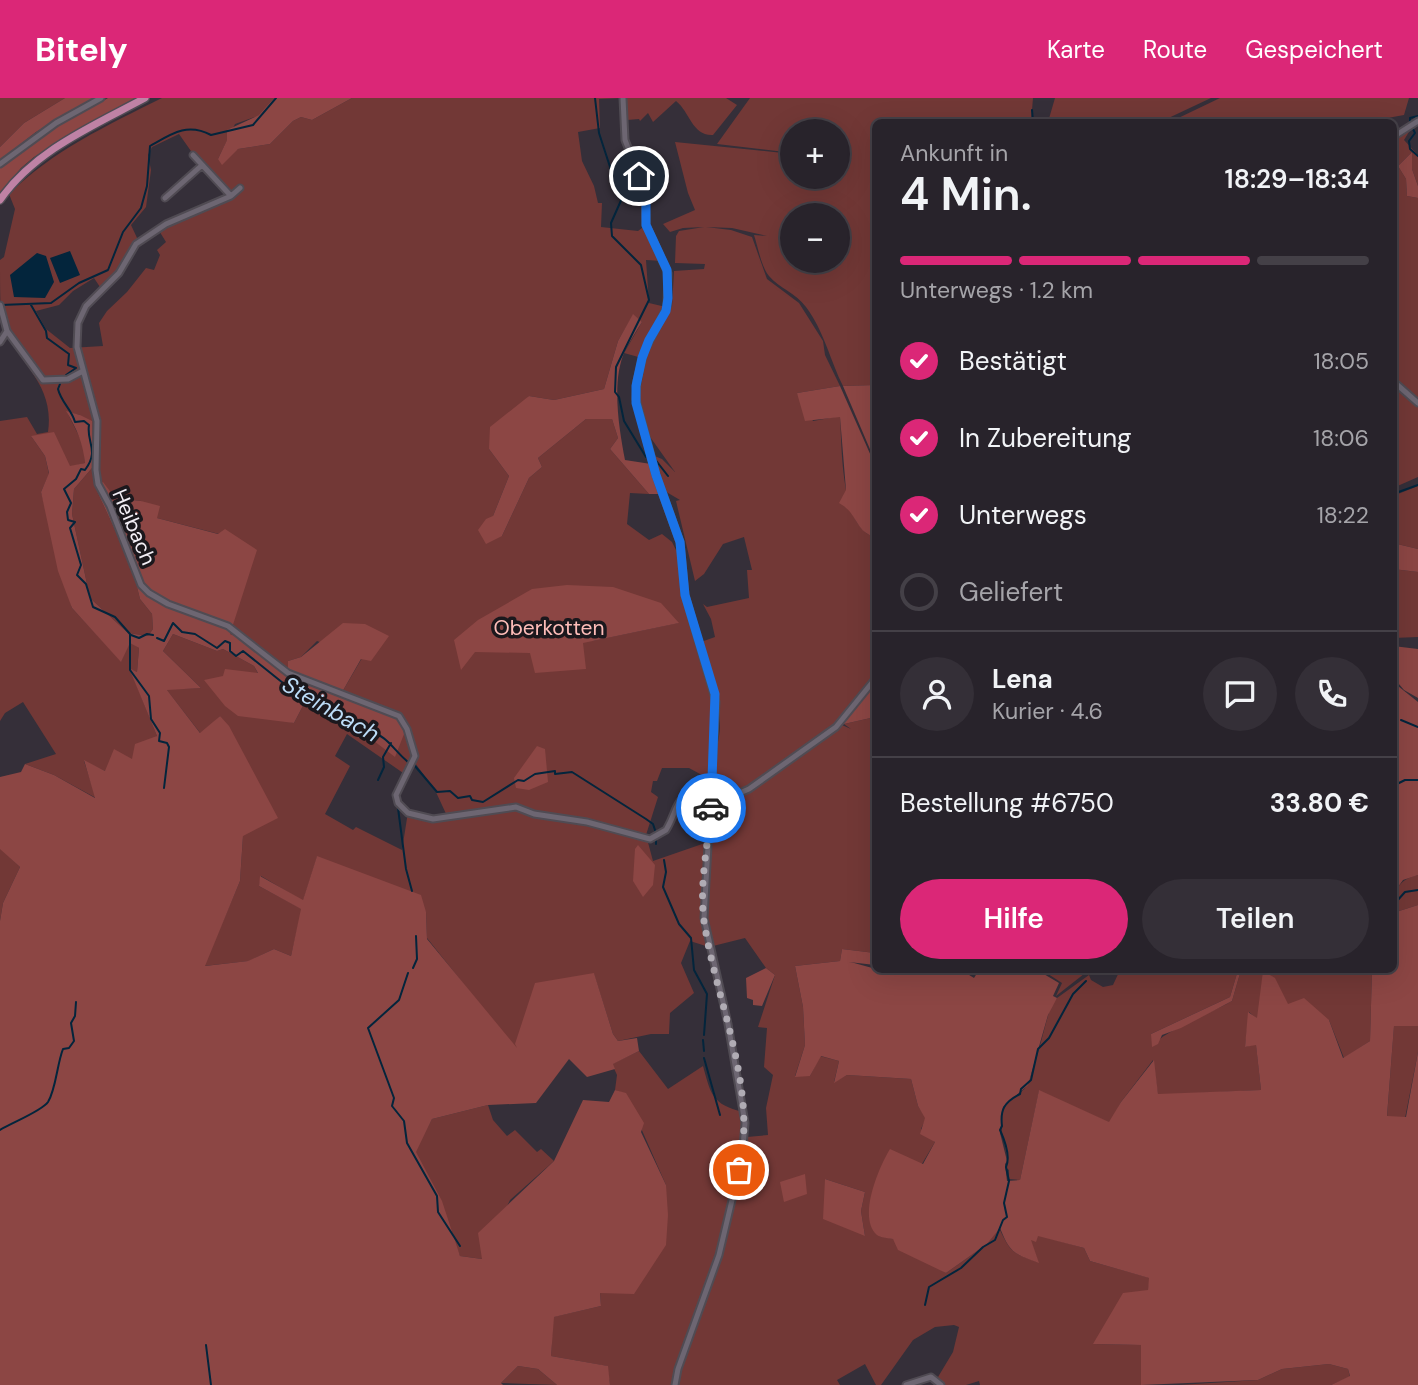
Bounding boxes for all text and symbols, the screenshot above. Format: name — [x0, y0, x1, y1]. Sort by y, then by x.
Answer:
text: Bitely — [35, 28, 128, 71]
text: Karte — [1047, 34, 1105, 65]
text: Route — [1143, 34, 1207, 65]
text: Gespeichert — [1245, 34, 1383, 65]
map controls — [780, 119, 850, 273]
button: + — [780, 119, 850, 189]
text: Ankunft in — [900, 138, 1008, 168]
pin — [609, 146, 669, 206]
icon: home — [620, 157, 658, 195]
text: 18:29–18:34 — [1225, 162, 1369, 196]
text: 4 Min. — [900, 164, 1032, 224]
button: − — [780, 203, 850, 273]
text: Unterwegs · 1.2 km — [900, 275, 1093, 305]
icon: check — [900, 342, 938, 380]
text: Bestätigt — [959, 344, 1067, 378]
text: 18:05 — [1313, 346, 1369, 376]
icon: check — [900, 419, 938, 457]
text: In Zubereitung — [959, 421, 1132, 455]
text: 18:06 — [1313, 423, 1369, 453]
street label: Heibach — [105, 485, 163, 569]
icon: check — [900, 496, 938, 534]
text: Unterwegs — [959, 498, 1087, 532]
text: 18:22 — [1317, 500, 1369, 530]
text: Geliefert — [959, 575, 1063, 609]
park label: Oberkotten — [493, 614, 605, 642]
button: person — [900, 657, 974, 731]
button: chat — [1203, 657, 1277, 731]
button: phone — [1295, 657, 1369, 731]
text: Lena — [992, 662, 1053, 696]
water label: Steinbach — [277, 669, 385, 749]
text: Kurier · 4.6 — [992, 696, 1103, 726]
courier — [676, 773, 746, 843]
text: Bestellung #6750 — [900, 786, 1114, 820]
text: 33.80 € — [1270, 786, 1369, 820]
icon: car — [692, 789, 730, 827]
button: Hilfe — [900, 879, 1128, 959]
button: Teilen — [1142, 879, 1369, 959]
pin — [709, 1140, 769, 1200]
icon: bag — [720, 1151, 758, 1189]

